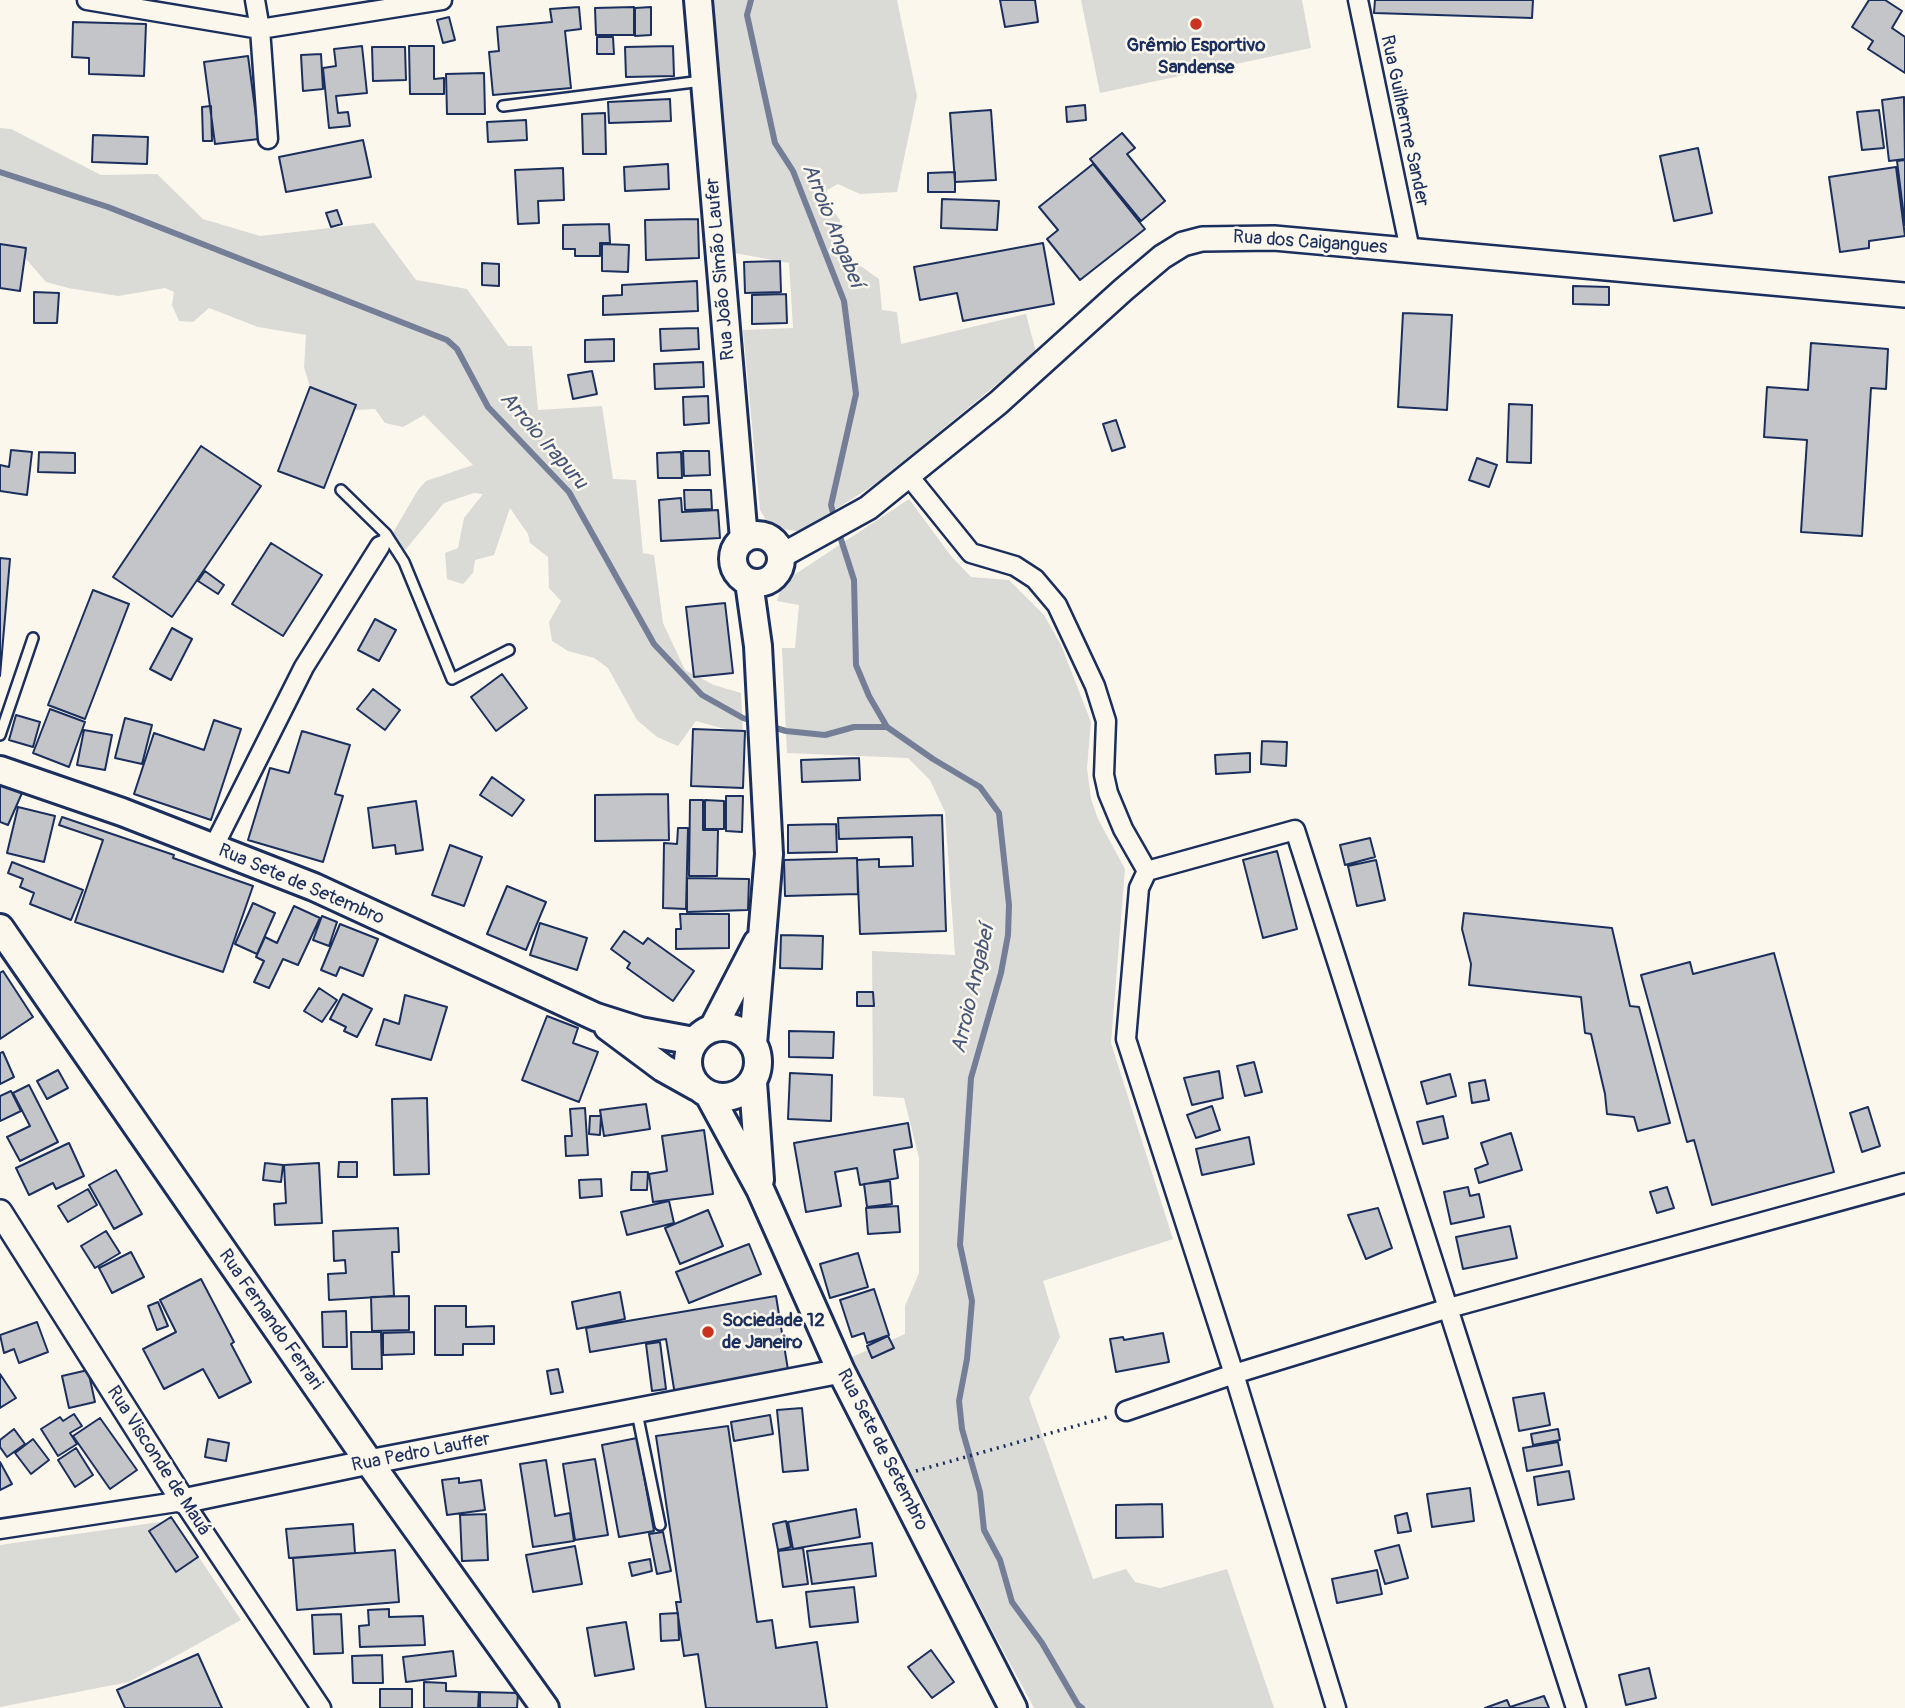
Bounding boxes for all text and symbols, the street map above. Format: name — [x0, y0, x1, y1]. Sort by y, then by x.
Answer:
marker: Grêmio Esportivo Sandense — [1188, 16, 1204, 32]
street label: Rua Guilherme Sander — [1375, 33, 1433, 209]
place label: Grêmio Esportivo Sandense — [1127, 35, 1265, 79]
water label: Arroio Angabeí — [796, 160, 868, 292]
street label: Rua João Simão Laufer — [702, 177, 740, 361]
street label: Rua dos Caigangues — [1232, 226, 1388, 260]
water label: Arroio Irapuru — [494, 387, 592, 495]
street label: Rua Sete de Setembro — [215, 840, 387, 930]
water label: Arroio Angabeí — [947, 922, 1001, 1056]
street label: Rua Fernando Ferrari — [213, 1245, 327, 1395]
place label: Sociedade 12 de Janeiro — [722, 1310, 825, 1354]
marker: Sociedade 12 de Janeiro — [700, 1324, 716, 1340]
street label: Rua Sete de Setembro — [831, 1365, 933, 1535]
street label: Rua Visconde de Mauá — [101, 1382, 215, 1540]
street label: Rua Pedro Lauffer — [350, 1428, 492, 1478]

